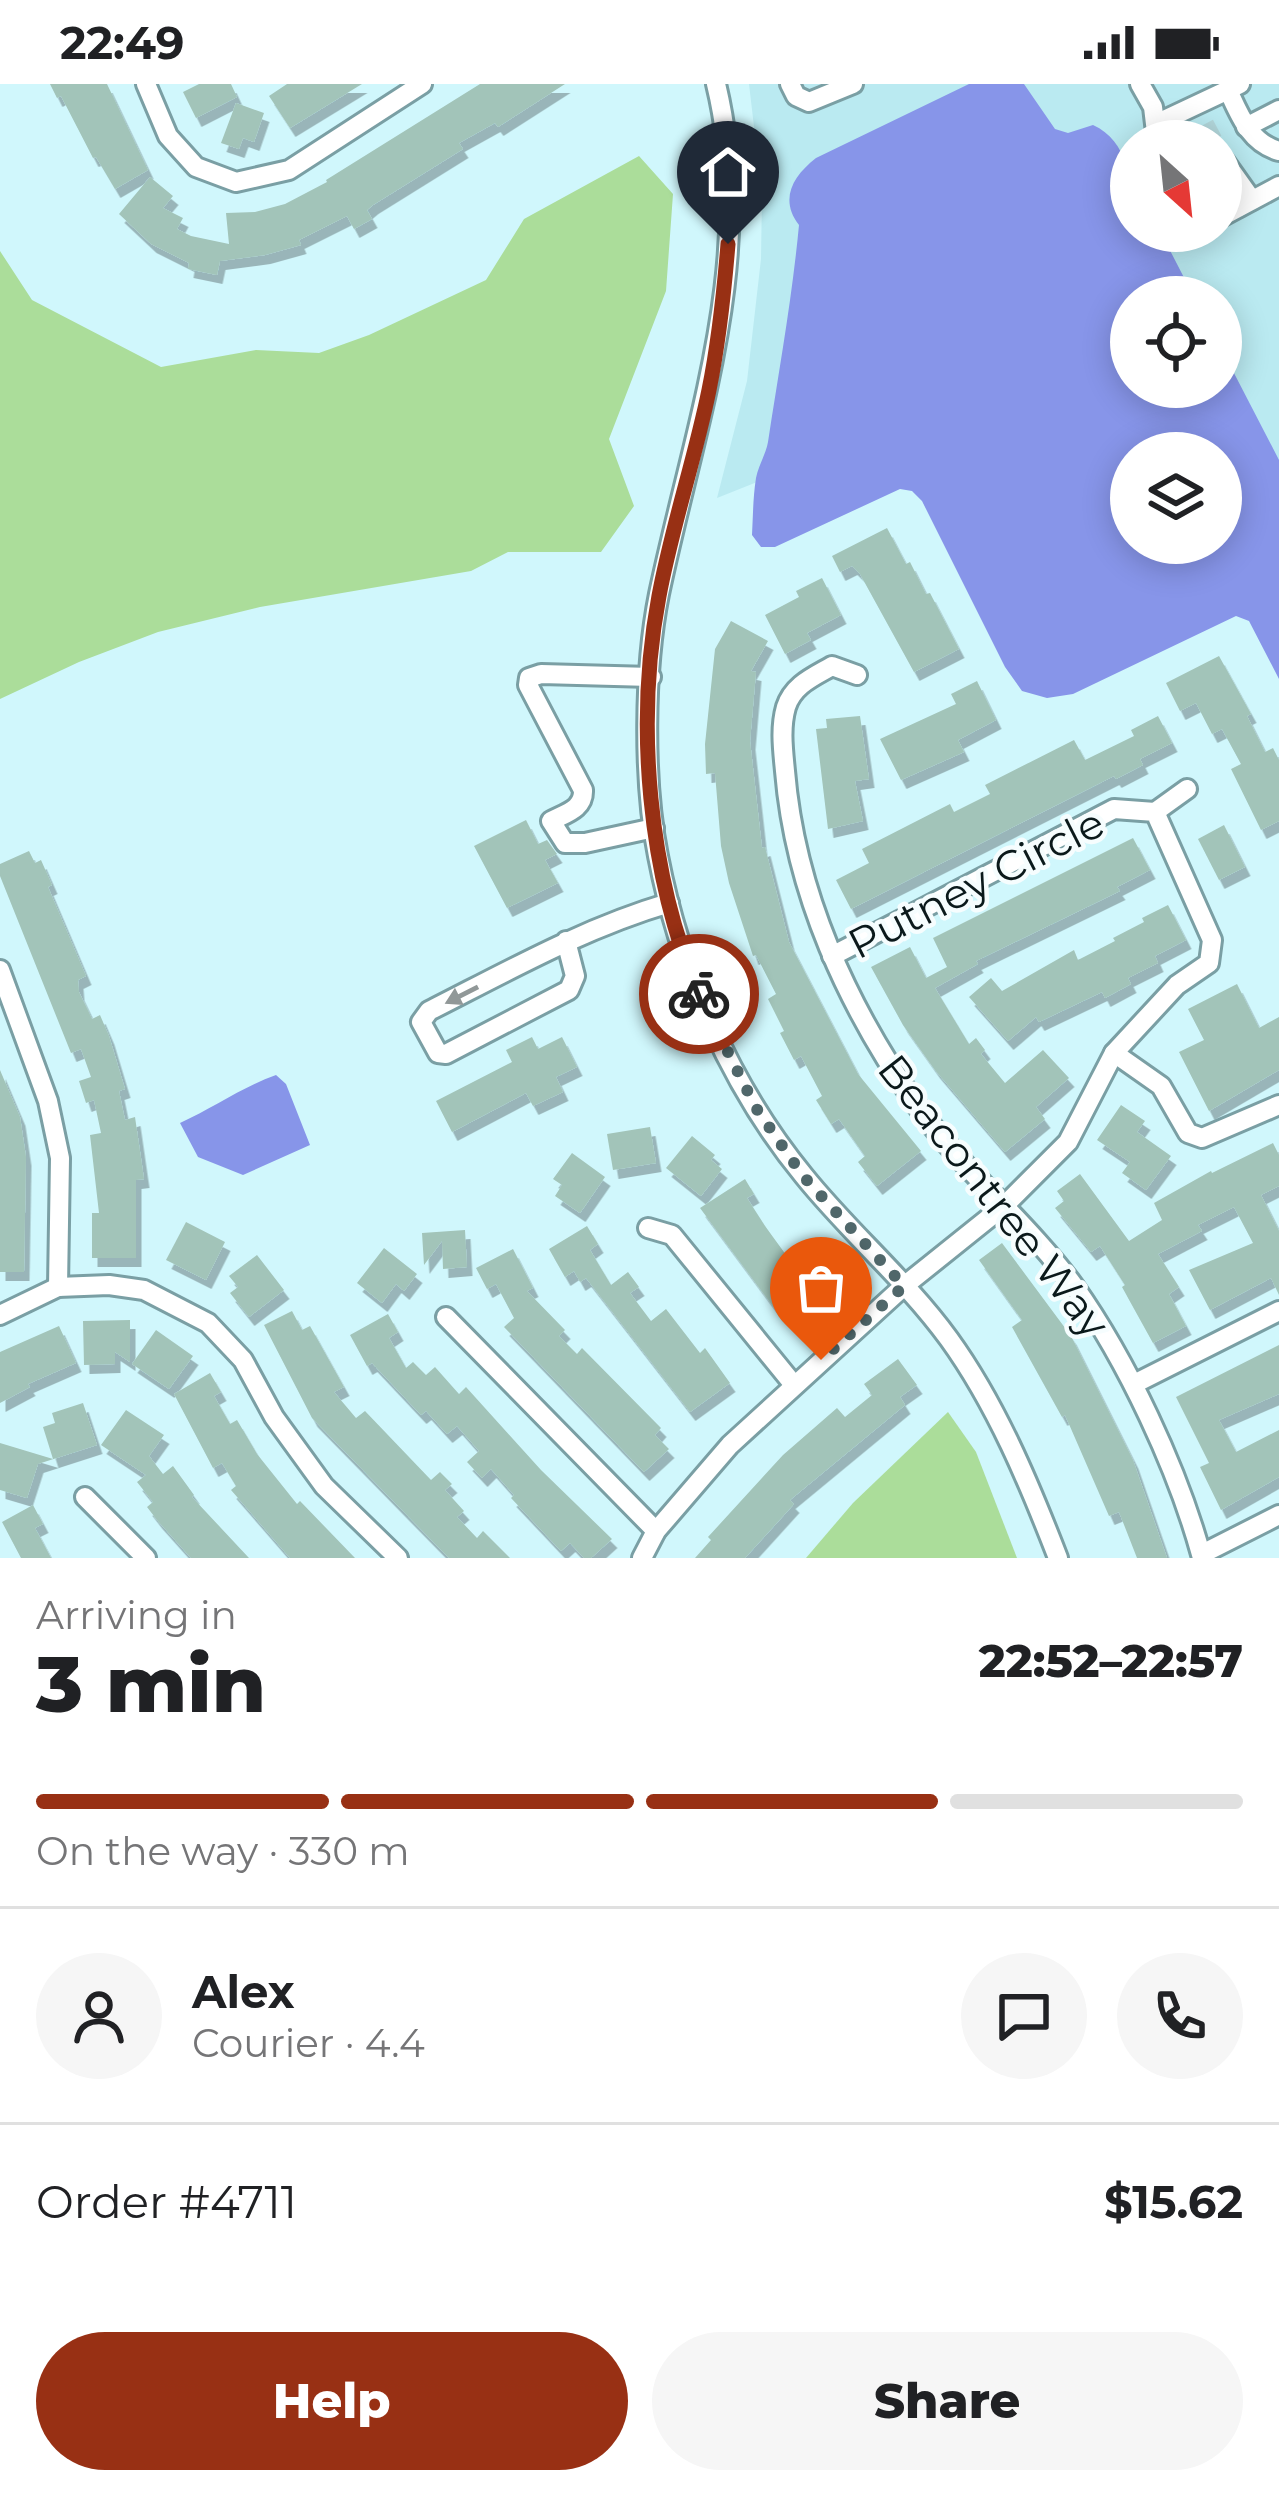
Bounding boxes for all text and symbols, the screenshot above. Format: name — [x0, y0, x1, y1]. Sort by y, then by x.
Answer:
text: 22:49 — [60, 15, 184, 70]
north arrow — [1110, 120, 1242, 252]
map controls — [1110, 120, 1242, 564]
pin — [677, 121, 779, 244]
icon: home — [695, 139, 761, 205]
button: locate — [1110, 276, 1242, 408]
button: layers — [1110, 432, 1242, 564]
street label: Putney Circle — [839, 796, 1113, 970]
courier — [639, 934, 759, 1054]
icon: bike — [666, 961, 732, 1027]
one-way arrow — [444, 984, 479, 1004]
street label: Beacontree Way — [867, 1044, 1121, 1348]
pin — [770, 1237, 872, 1360]
icon: bag — [788, 1255, 854, 1321]
text: Arriving in — [36, 1591, 237, 1639]
text: 22:52–22:57 — [979, 1633, 1243, 1688]
text: 3 min — [36, 1636, 266, 1732]
text: On the way · 330 m — [36, 1827, 410, 1875]
button: person — [36, 1953, 162, 2079]
button: chat — [961, 1953, 1087, 2079]
button: phone — [1117, 1953, 1243, 2079]
text: Alex — [192, 1964, 295, 2019]
text: Courier · 4.4 — [192, 2019, 425, 2067]
text: Order #4711 — [36, 2174, 297, 2229]
text: $15.62 — [1104, 2174, 1243, 2229]
button: Help — [36, 2332, 628, 2470]
button: Share — [652, 2332, 1243, 2470]

